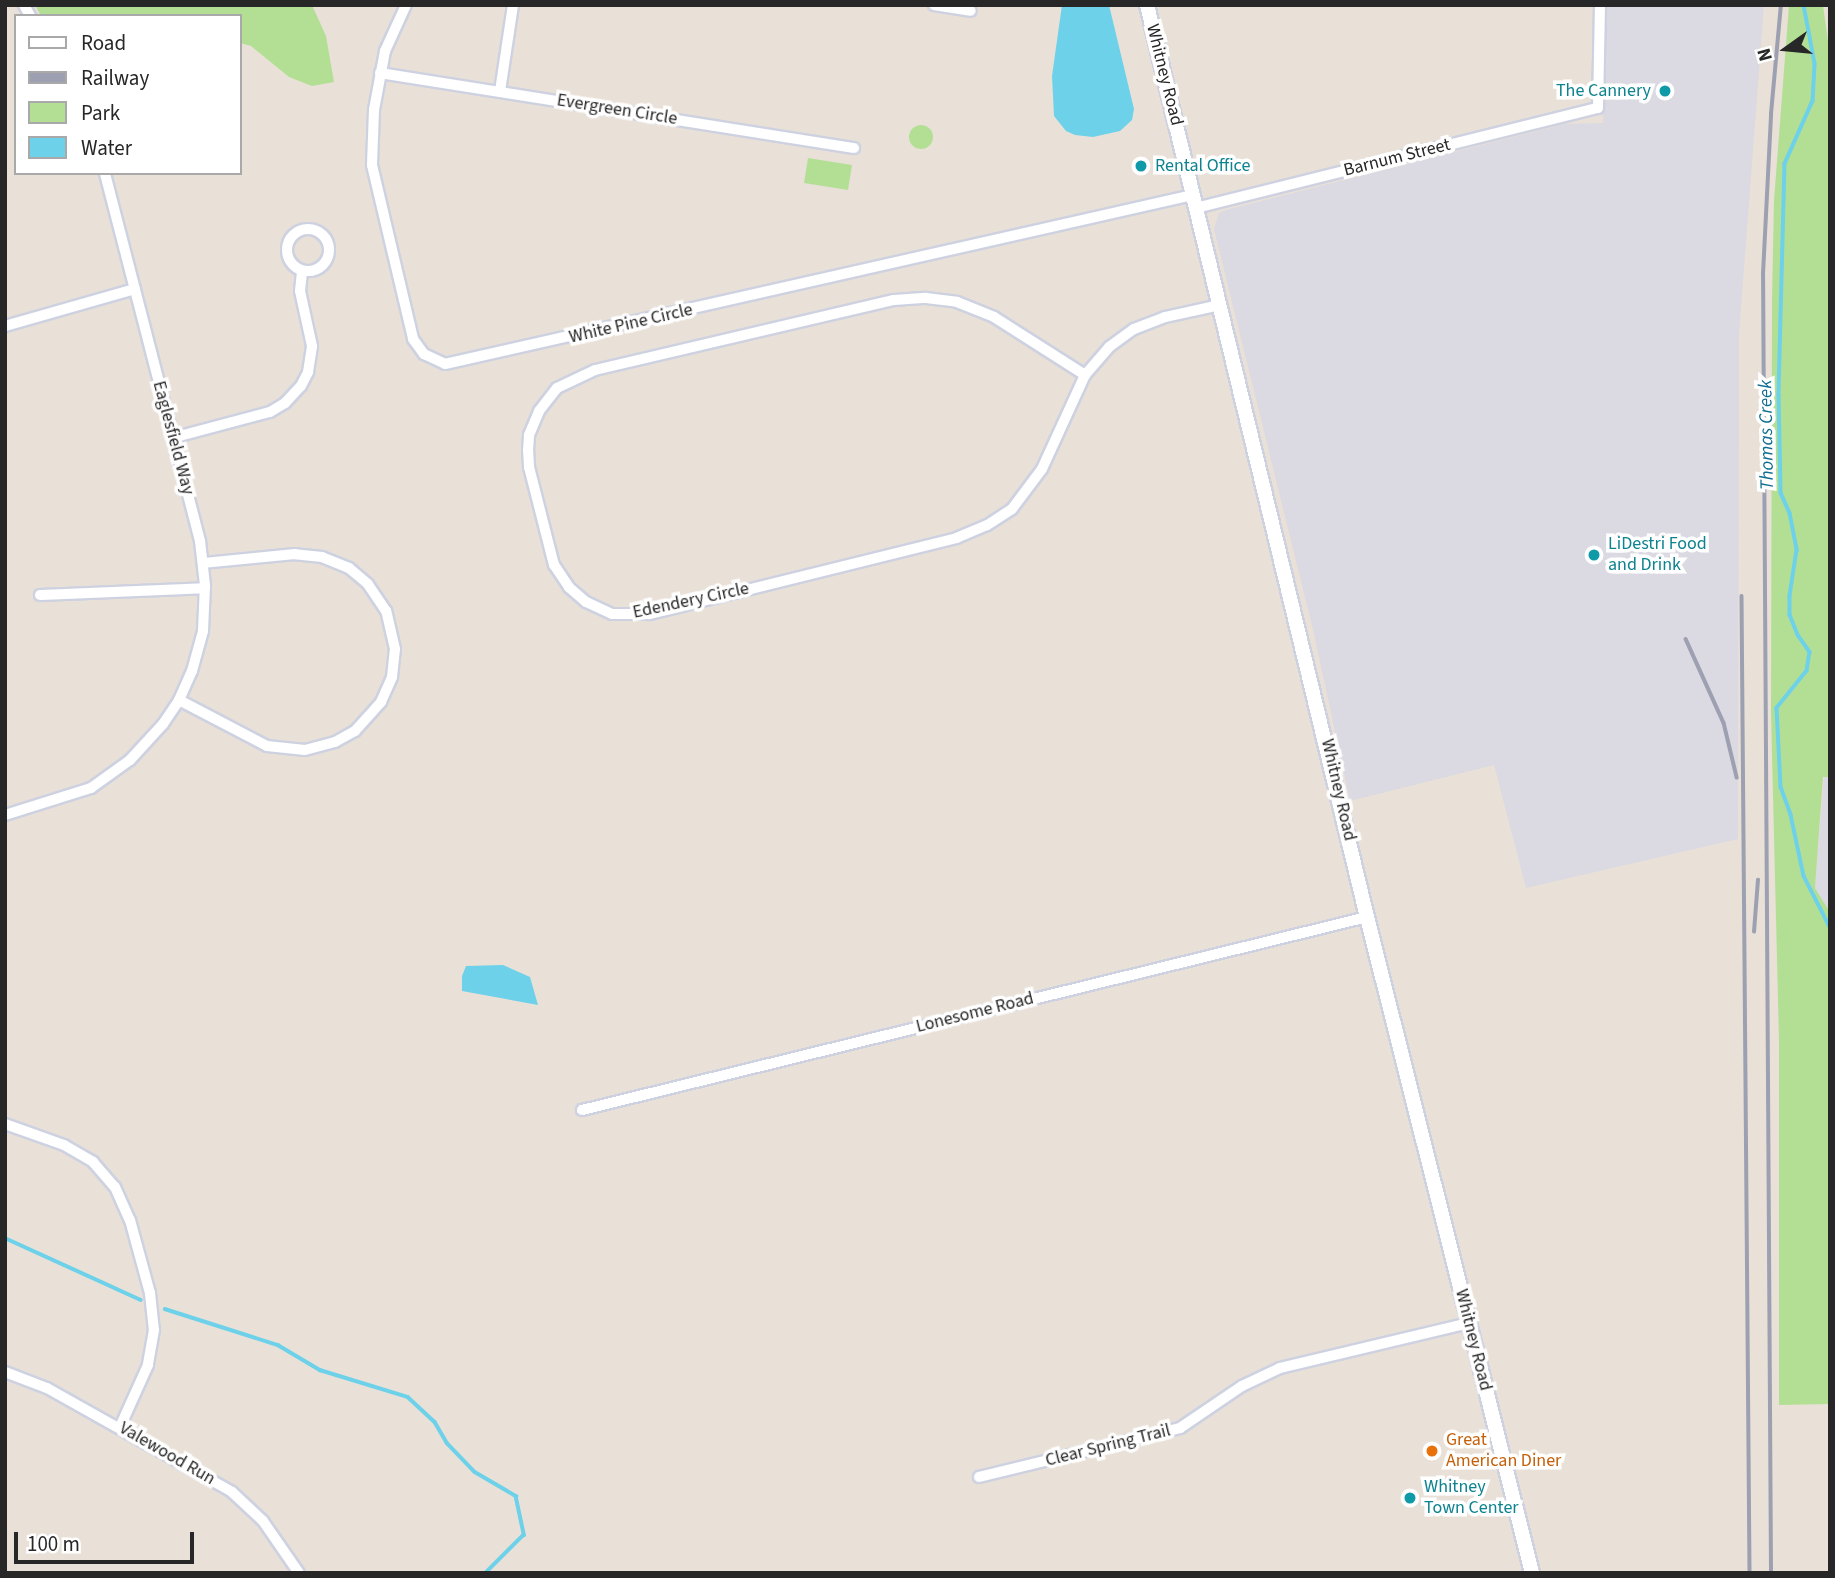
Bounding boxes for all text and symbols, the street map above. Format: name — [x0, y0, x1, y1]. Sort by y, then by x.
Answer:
legend — [14, 14, 242, 175]
north arrow — [1751, 14, 1821, 84]
street label: Whitney Road — [1141, 22, 1187, 128]
text: Road — [81, 28, 126, 58]
text: N — [1751, 45, 1780, 64]
text: Railway — [81, 63, 149, 93]
place label: The Cannery — [1556, 80, 1651, 102]
marker: The Cannery — [1657, 83, 1673, 99]
street label: Evergreen Circle — [555, 90, 679, 130]
text: Park — [81, 98, 120, 128]
text: Water — [81, 133, 132, 163]
street label: Barnum Street — [1341, 134, 1453, 182]
place label: Rental Office — [1155, 155, 1250, 177]
marker: Rental Office — [1133, 158, 1149, 174]
street label: White Pine Circle — [567, 299, 695, 349]
street label: Eaglesfield Way — [147, 379, 199, 497]
water label: Thomas Creek — [1755, 380, 1779, 490]
place label: LiDestri Food and Drink — [1608, 534, 1707, 576]
marker: LiDestri Food and Drink — [1586, 547, 1602, 563]
street label: Edendery Circle — [631, 578, 751, 624]
street label: Whitney Road — [1316, 737, 1360, 843]
street label: Lonesome Road — [914, 988, 1036, 1038]
street label: Whitney Road — [1450, 1287, 1496, 1393]
street label: Valewood Run — [115, 1418, 219, 1490]
street label: Clear Spring Trail — [1043, 1420, 1173, 1472]
place label: Great American Diner — [1446, 1430, 1561, 1472]
marker: Great American Diner — [1424, 1443, 1440, 1459]
place label: Whitney Town Center — [1424, 1477, 1519, 1520]
marker: Whitney Town Center — [1402, 1490, 1418, 1506]
scale bar — [18, 1518, 198, 1562]
text: 100 m — [27, 1529, 80, 1559]

